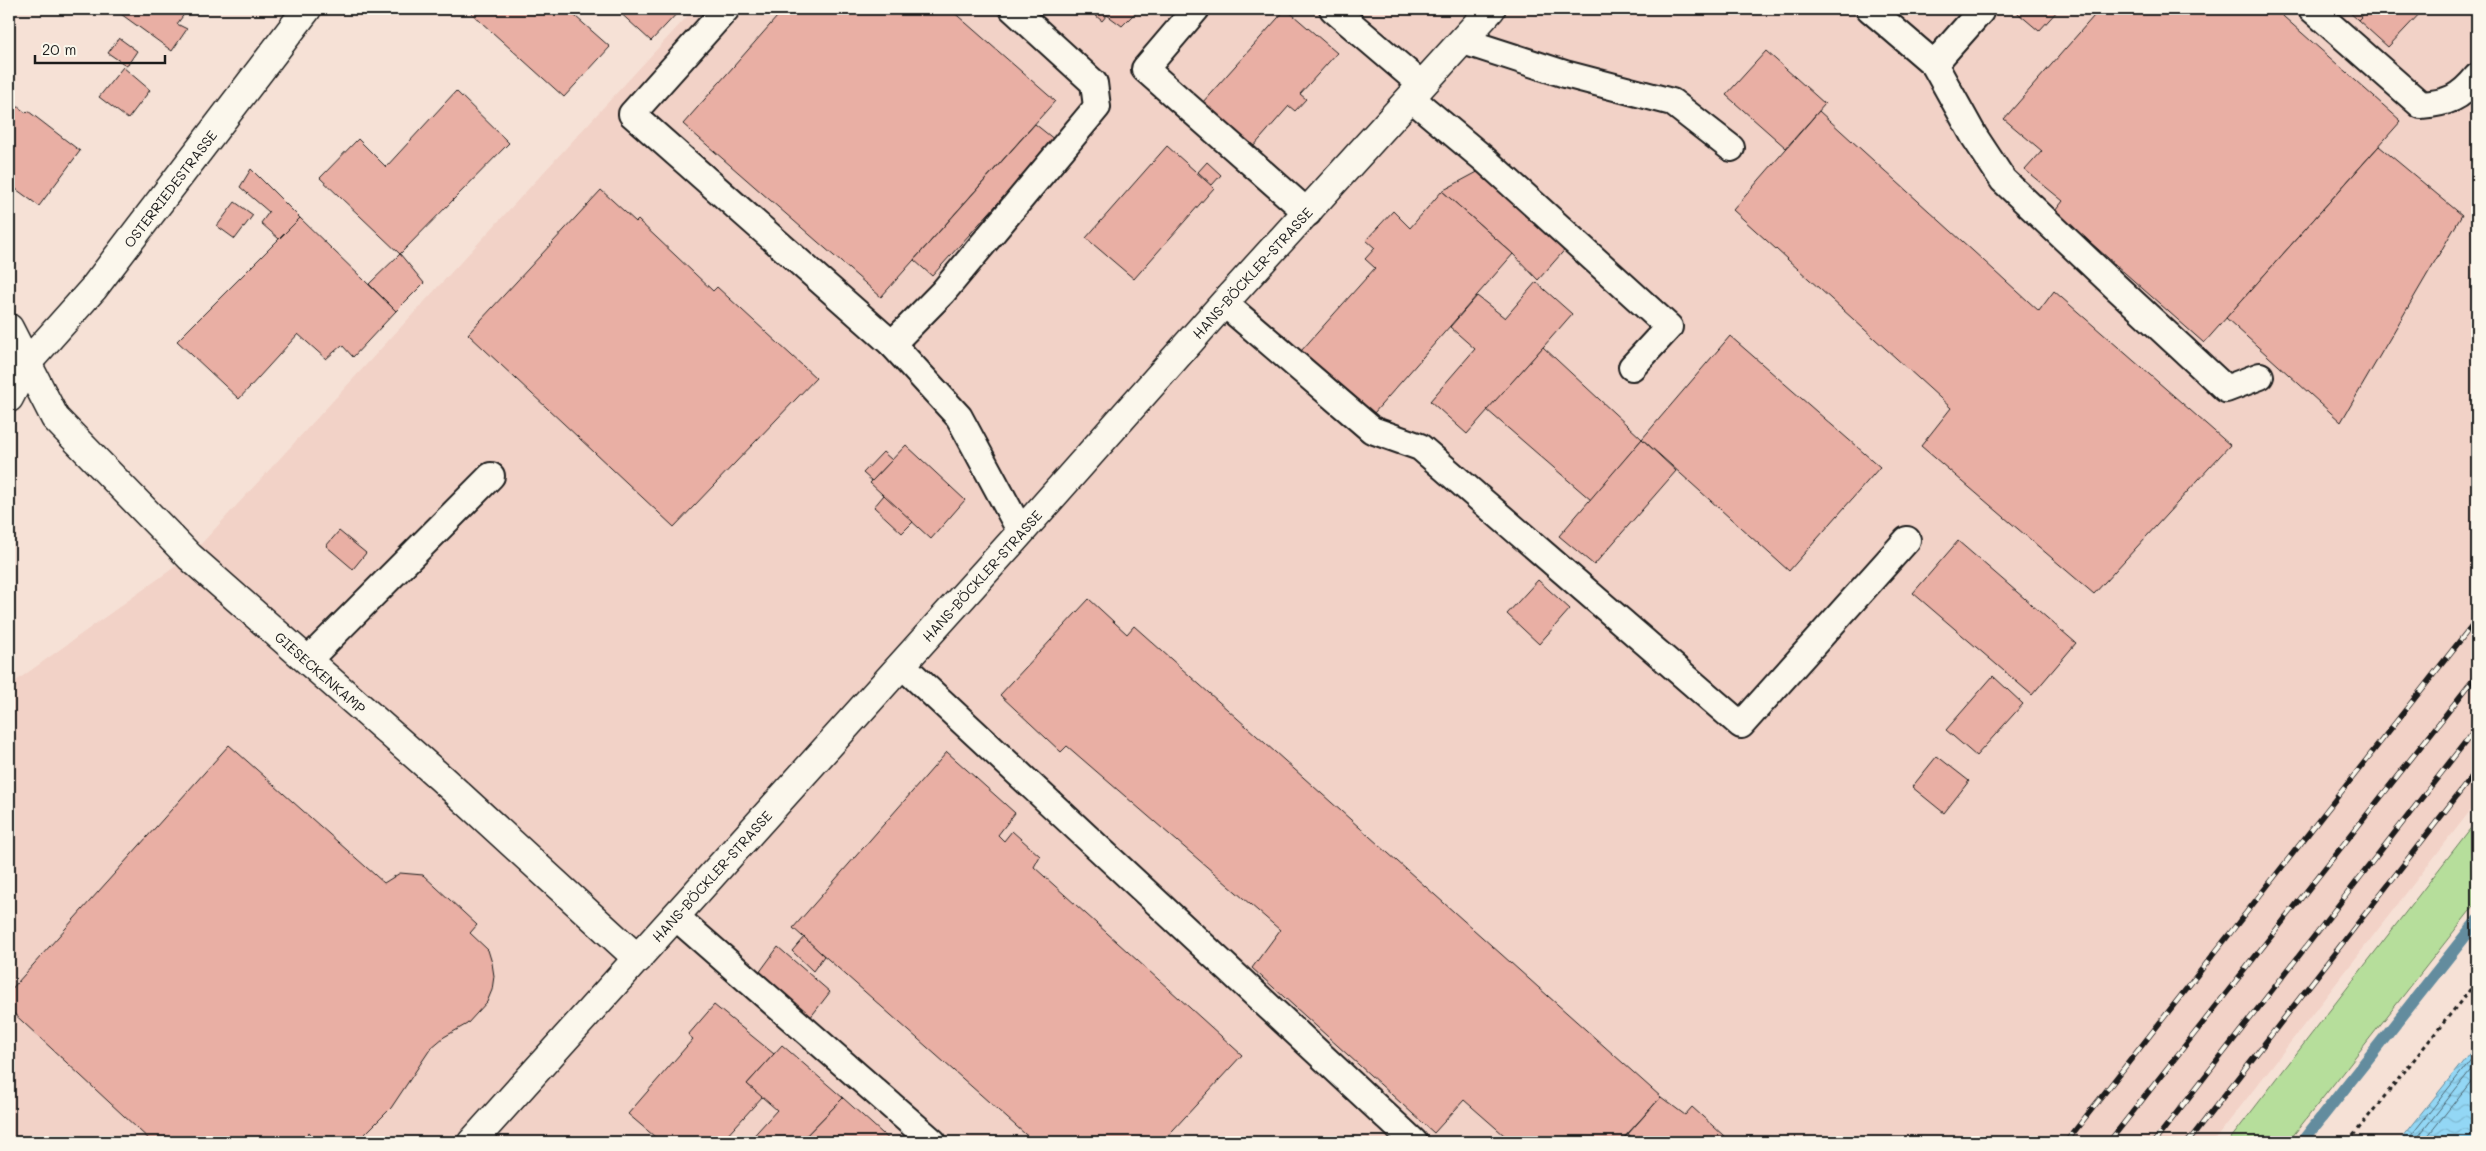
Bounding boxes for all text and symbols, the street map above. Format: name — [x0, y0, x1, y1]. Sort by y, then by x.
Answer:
scale bar — [35, 32, 165, 64]
text: 20 m — [42, 39, 76, 59]
street label: OSTERRIEDESTRASSE — [119, 126, 221, 251]
street label: HANS-BÖCKLER-STRASSE — [1188, 203, 1316, 342]
street label: HANS-BÖCKLER-STRASSE — [918, 506, 1046, 645]
street label: GIESECKENKAMP — [271, 627, 371, 718]
street label: HANS-BÖCKLER-STRASSE — [647, 806, 776, 946]

